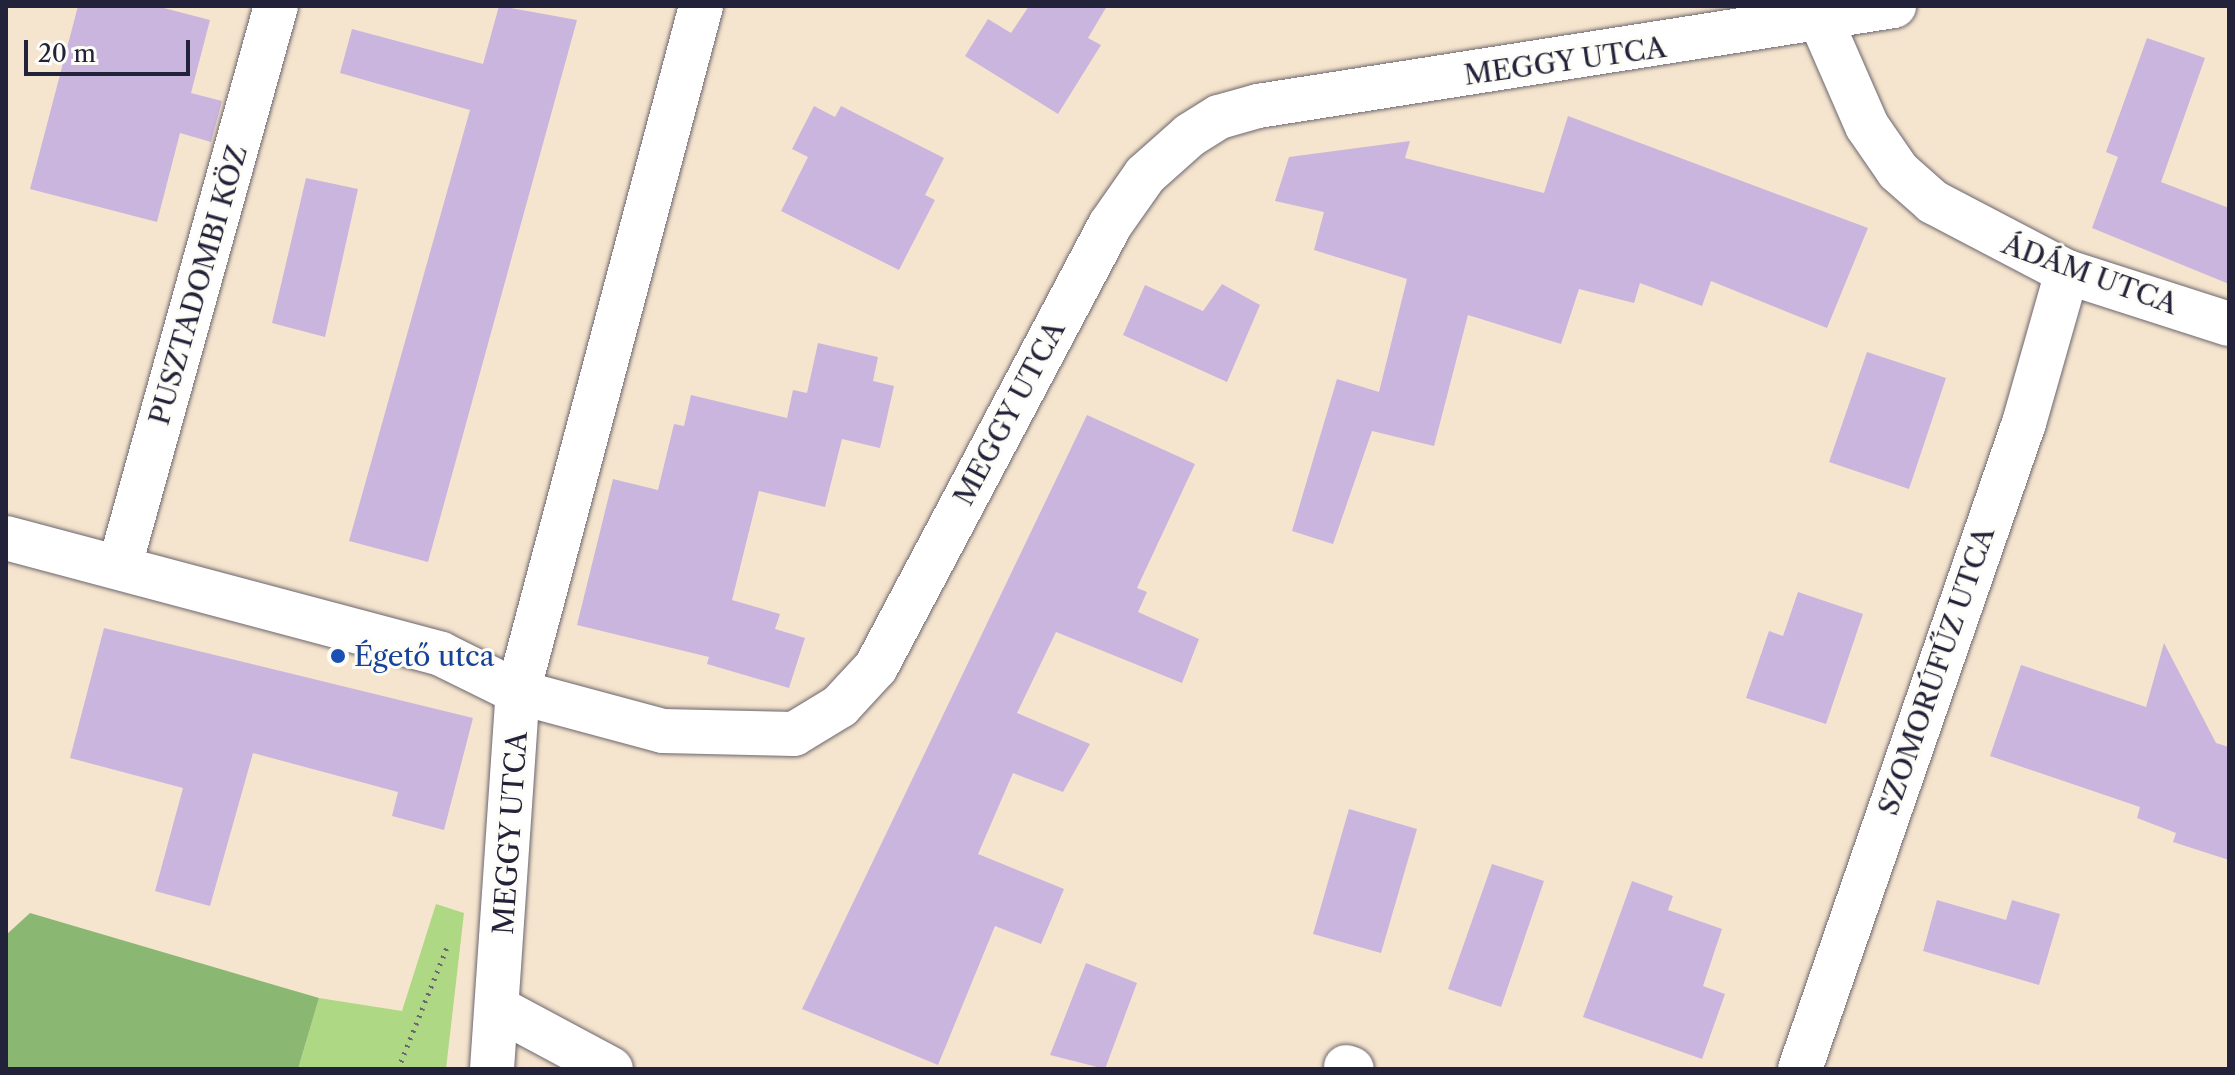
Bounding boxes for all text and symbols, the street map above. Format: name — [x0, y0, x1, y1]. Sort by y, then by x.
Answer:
scale bar — [28, 24, 194, 74]
street label: MEGGY UTCA — [1461, 30, 1669, 92]
text: 20 m — [38, 39, 96, 68]
street label: PUSZTADOMBI KÖZ — [142, 141, 254, 429]
street label: ÁDÁM UTCA — [1998, 227, 2182, 321]
street label: MEGGY UTCA — [946, 315, 1072, 511]
street label: SZOMORÚFŰZ UTCA — [1871, 523, 2001, 819]
place label: Égető utca — [354, 639, 495, 673]
marker: Égető utca — [329, 647, 347, 665]
street label: MEGGY UTCA — [486, 730, 534, 936]

